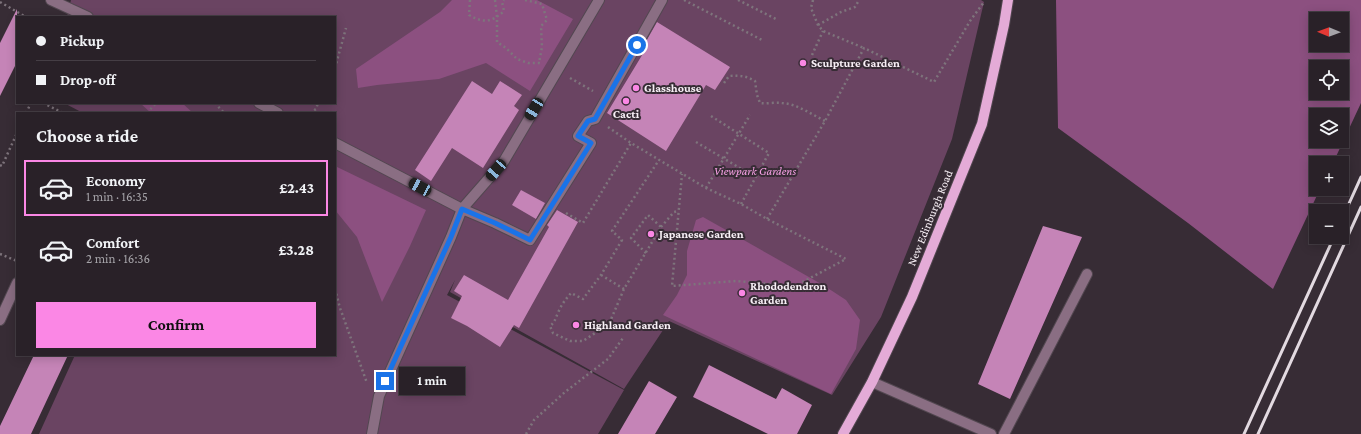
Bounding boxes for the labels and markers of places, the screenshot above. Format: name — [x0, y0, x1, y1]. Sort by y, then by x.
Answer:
place label: Sculpture Garden — [811, 56, 900, 70]
marker: Sculpture Garden — [798, 58, 808, 68]
place label: Glasshouse — [644, 81, 702, 95]
marker: Glasshouse — [631, 83, 641, 93]
marker: Cacti — [621, 96, 631, 106]
place label: Cacti — [613, 107, 640, 121]
place label: Japanese Garden — [657, 227, 744, 241]
marker: Japanese Garden — [646, 229, 656, 239]
place label: Rhododendron Garden — [750, 279, 827, 307]
marker: Rhododendron Garden — [737, 288, 747, 298]
place label: Highland Garden — [584, 318, 671, 332]
marker: Highland Garden — [571, 320, 581, 330]

